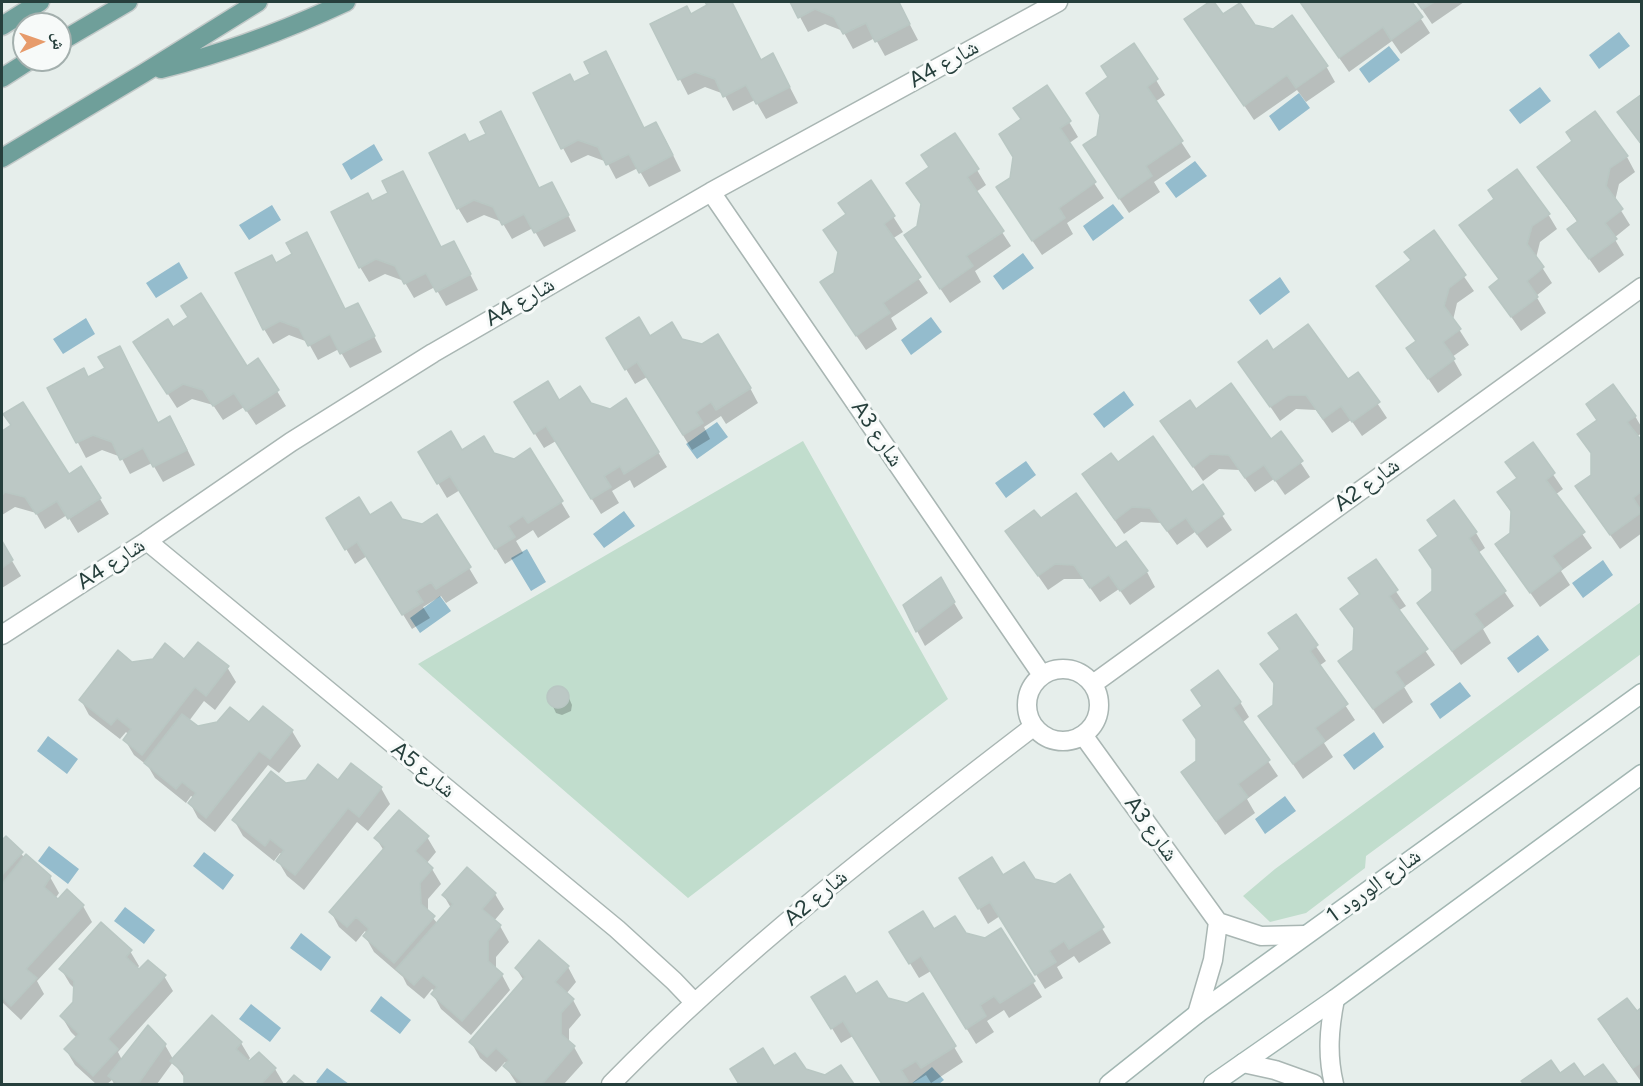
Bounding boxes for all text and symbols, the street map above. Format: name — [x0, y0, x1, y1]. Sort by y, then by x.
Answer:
north arrow — [12, 12, 72, 72]
text: ش — [49, 33, 68, 50]
street label: A4 شارع — [904, 34, 984, 94]
street label: A4 شارع — [481, 272, 559, 332]
street label: A3 شارع — [845, 396, 909, 472]
street label: A2 شارع — [1329, 452, 1405, 518]
street label: A4 شارع — [72, 532, 150, 596]
street label: A5 شارع — [386, 736, 460, 804]
street label: A3 شارع — [1119, 791, 1183, 867]
street label: شارع الورود 1 — [1322, 843, 1426, 929]
street label: A2 شارع — [779, 864, 853, 932]

